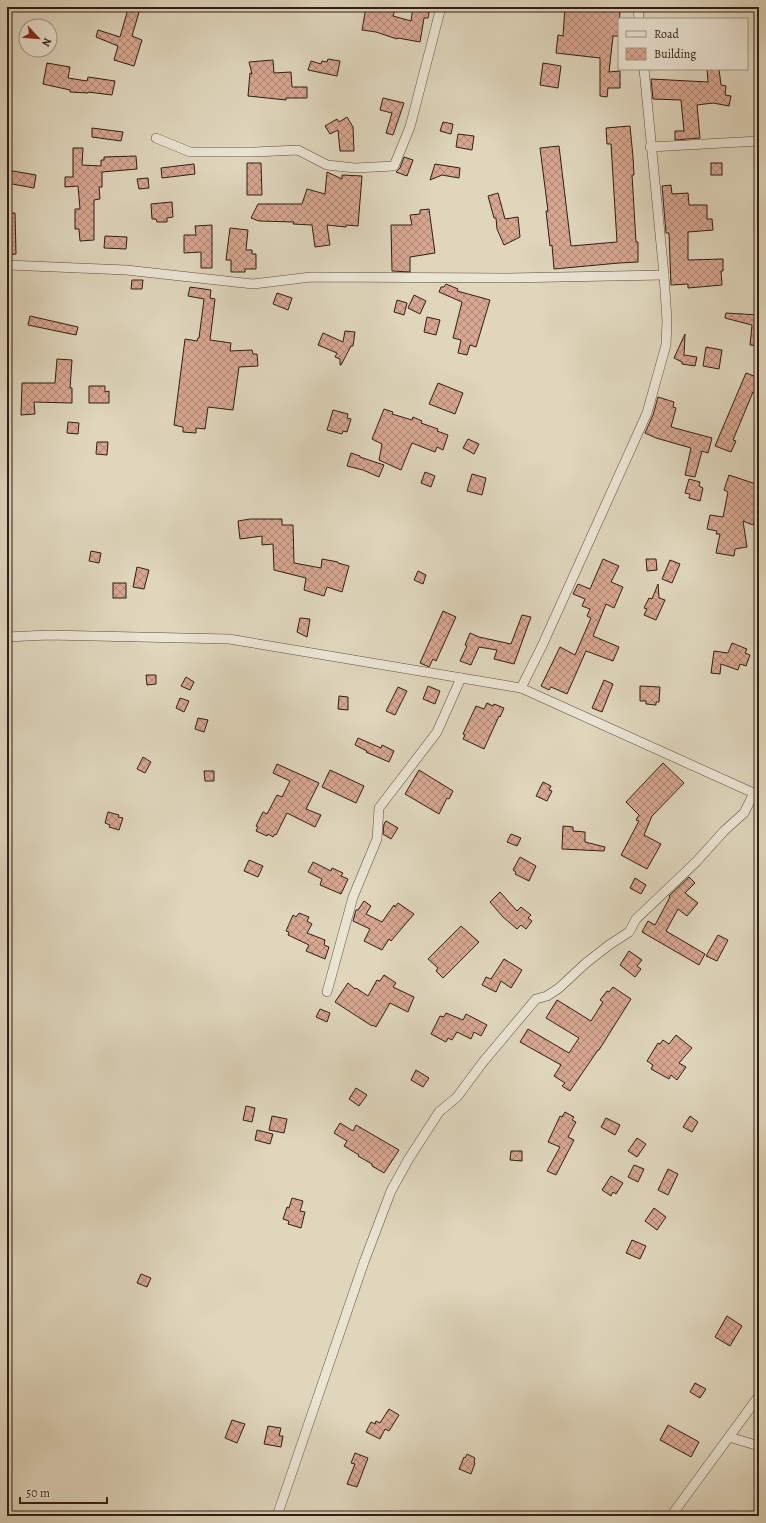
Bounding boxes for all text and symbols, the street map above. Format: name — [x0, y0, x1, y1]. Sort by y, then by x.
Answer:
north arrow — [18, 18, 58, 58]
legend — [618, 18, 748, 70]
text: Road — [654, 26, 680, 42]
text: N — [38, 35, 55, 49]
text: Building — [654, 46, 696, 62]
scale bar — [20, 1479, 107, 1505]
text: 50 m — [26, 1485, 50, 1501]

